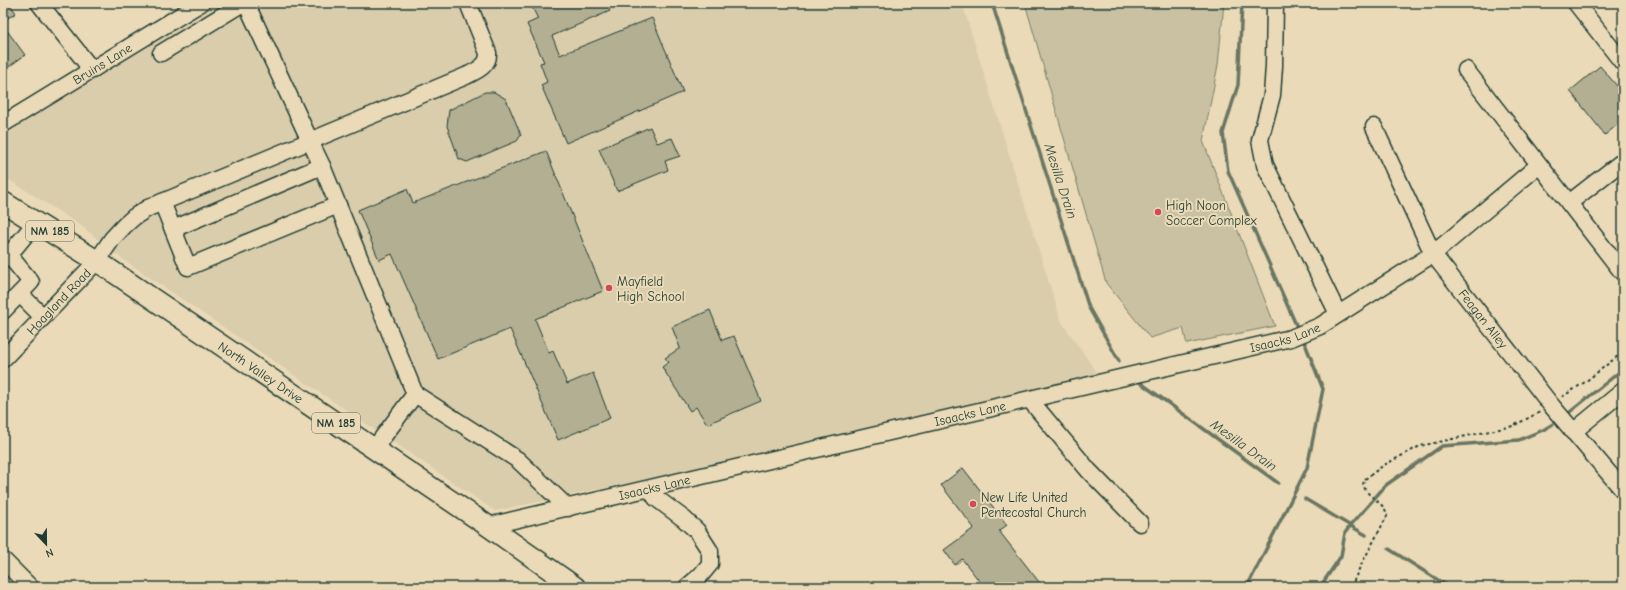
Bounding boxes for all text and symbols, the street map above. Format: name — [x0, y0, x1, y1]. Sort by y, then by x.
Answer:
street label: Bruins Lane — [70, 40, 135, 88]
water label: Mesilla Drain — [1040, 141, 1081, 221]
place label: High Noon Soccer Complex — [1166, 198, 1257, 228]
marker: High Noon Soccer Complex — [1153, 207, 1163, 217]
road number: NM 185 — [26, 221, 74, 241]
street label: Hoagland Road — [24, 265, 94, 338]
place label: Mayfield High School — [617, 274, 685, 304]
marker: Mayfield High School — [604, 283, 614, 293]
street label: Feagan Alley — [1455, 286, 1511, 352]
street label: Isaacks Lane — [1248, 320, 1323, 355]
street label: North Valley Drive — [215, 339, 306, 407]
street label: Isaacks Lane — [933, 398, 1008, 429]
road number: NM 185 — [312, 413, 360, 433]
water label: Mesilla Drain — [1206, 415, 1280, 475]
street label: Isaacks Lane — [617, 472, 692, 503]
place label: New Life United Pentecostal Church — [981, 490, 1087, 520]
marker: New Life United Pentecostal Church — [968, 499, 978, 509]
north arrow — [26, 524, 66, 564]
text: N — [44, 545, 55, 560]

